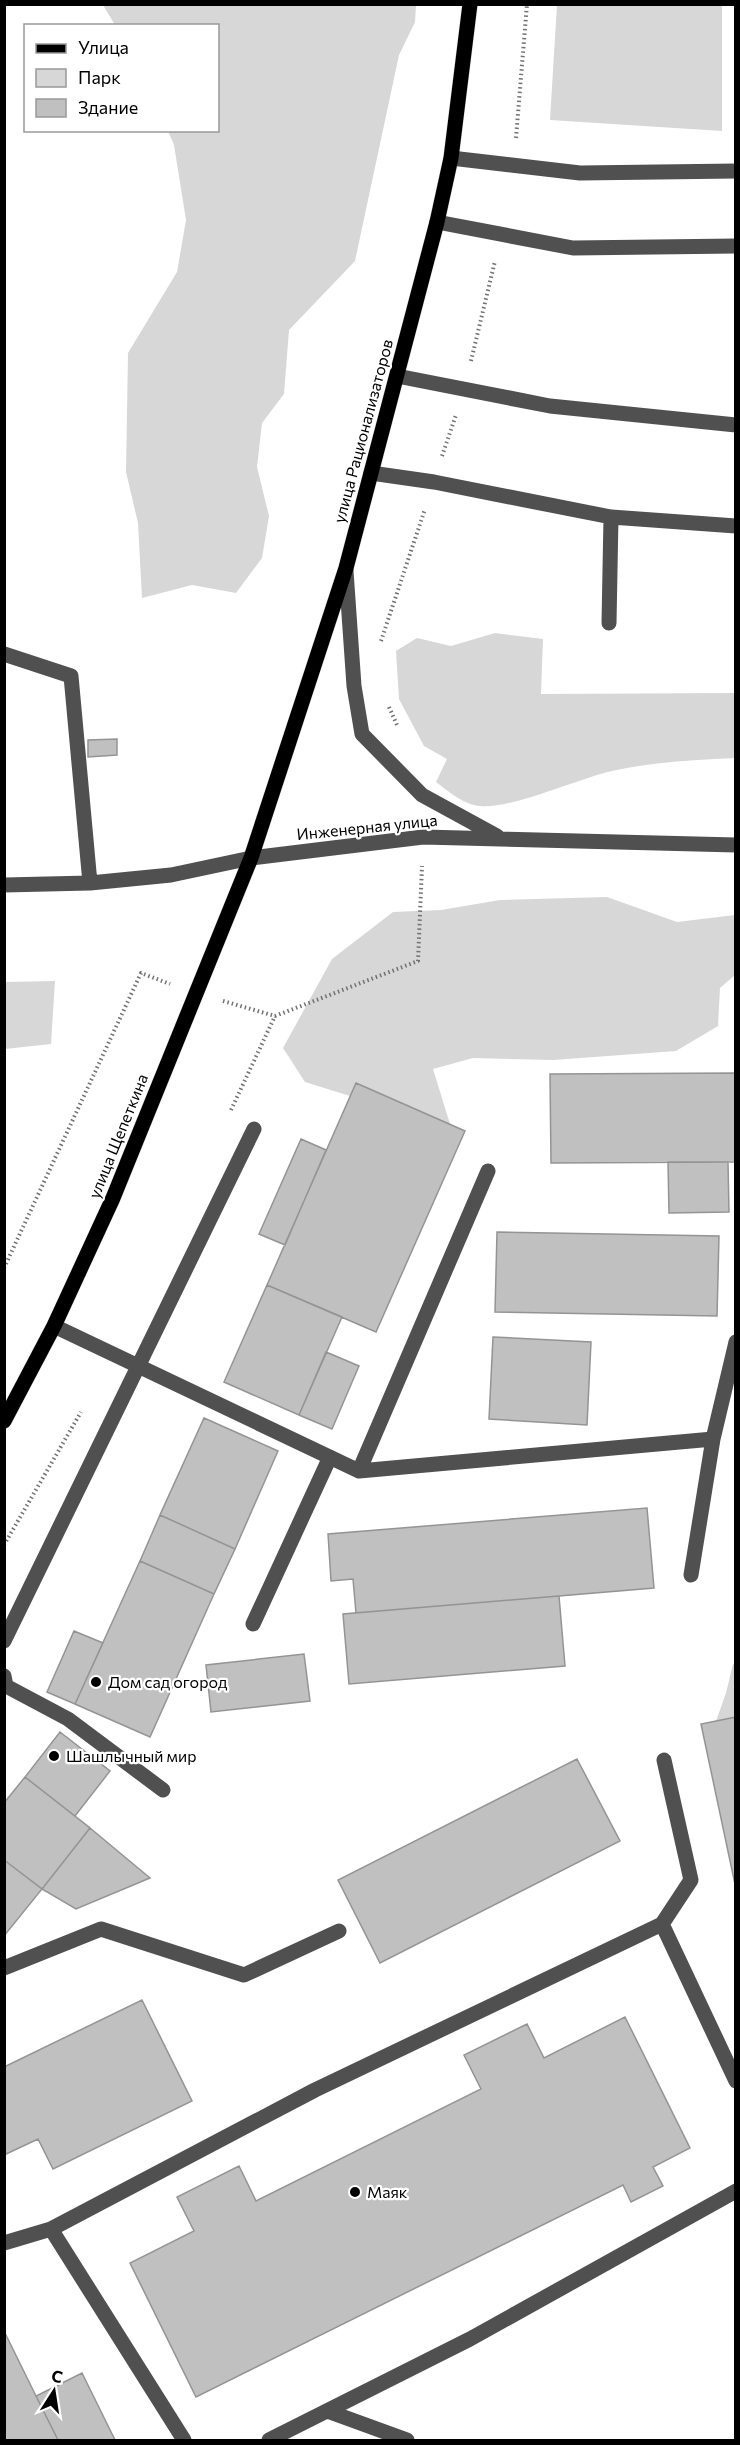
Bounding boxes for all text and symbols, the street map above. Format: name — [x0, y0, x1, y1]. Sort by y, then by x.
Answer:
legend — [24, 24, 219, 132]
text: Улица — [78, 36, 129, 58]
text: Парк — [78, 66, 121, 88]
text: Здание — [78, 96, 138, 118]
street label: улица Рационализаторов — [329, 337, 396, 525]
street label: Инженерная улица — [296, 810, 438, 843]
street label: улица Щепеткина — [84, 1071, 151, 1201]
place label: Дом сад огород — [108, 1672, 228, 1691]
marker: Дом сад огород — [89, 1675, 103, 1689]
place label: Шашлычный мир — [66, 1746, 197, 1765]
marker: Шашлычный мир — [47, 1749, 61, 1763]
place label: Маяк — [367, 2182, 408, 2201]
marker: Маяк — [348, 2185, 362, 2199]
north arrow — [24, 2361, 84, 2421]
text: С — [50, 2365, 65, 2386]

